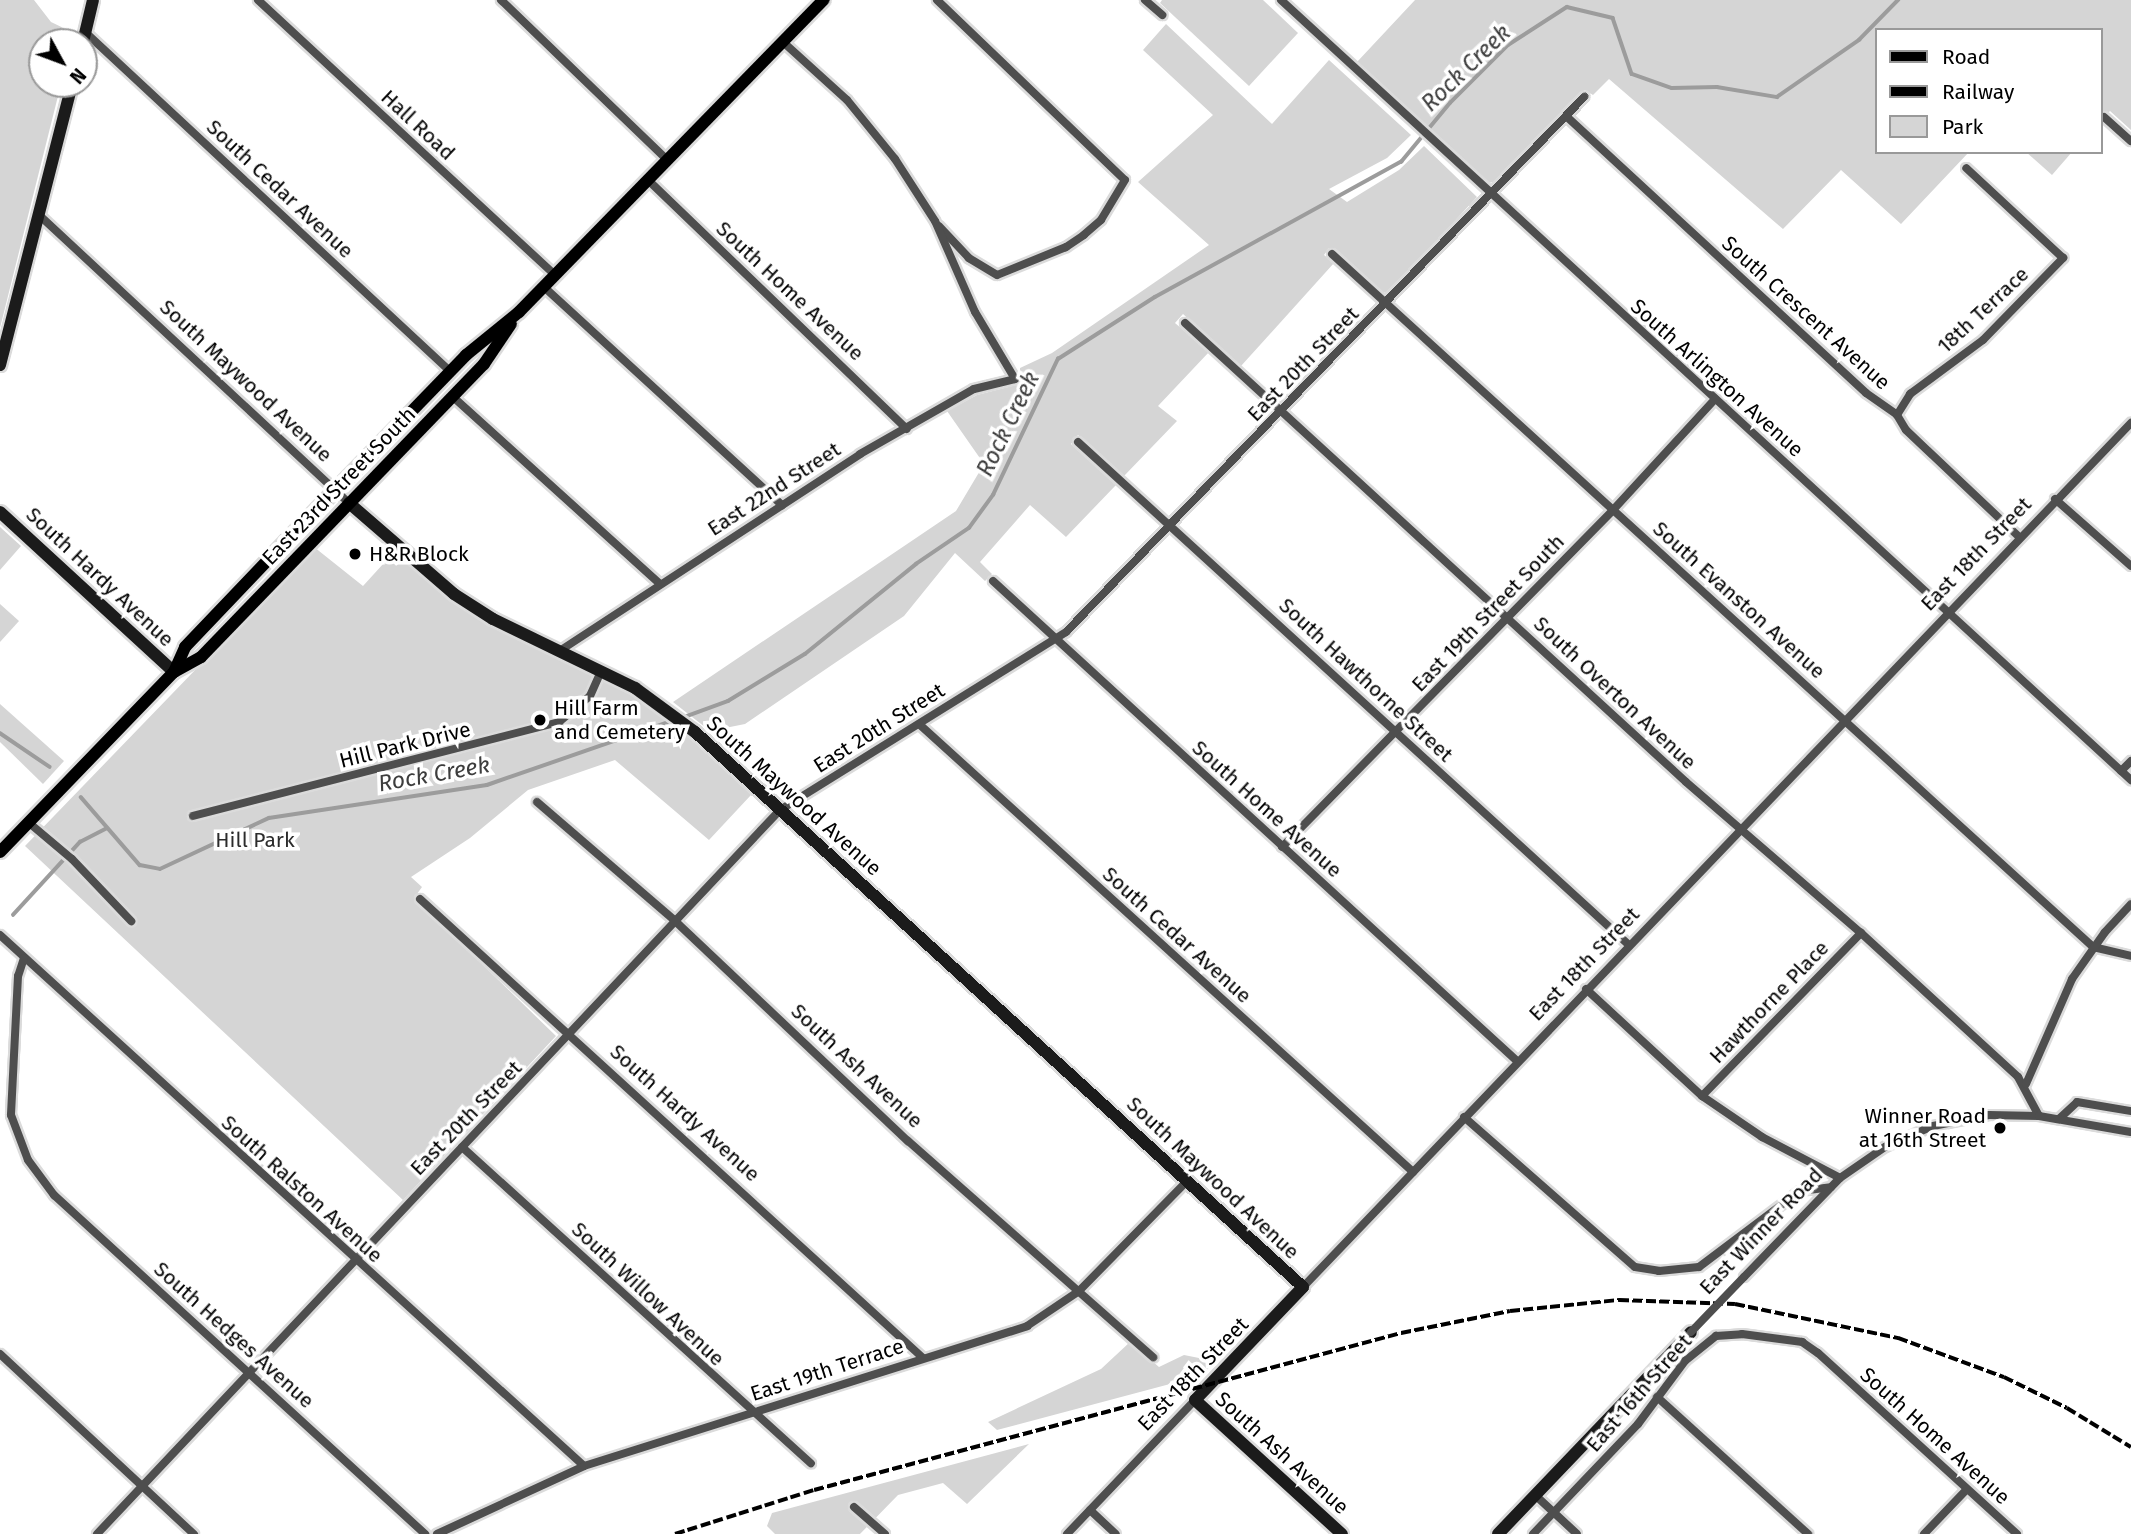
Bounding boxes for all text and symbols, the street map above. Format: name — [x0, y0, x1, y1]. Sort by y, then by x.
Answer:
water label: Rock Creek — [1416, 19, 1516, 117]
north arrow — [28, 28, 98, 98]
legend — [1876, 28, 2103, 154]
text: Road — [1942, 44, 1990, 70]
text: N — [65, 63, 91, 88]
text: Railway — [1942, 79, 2014, 105]
street label: Hall Road — [376, 84, 460, 166]
street label: South Cedar Avenue — [201, 114, 359, 264]
text: Park — [1942, 114, 1983, 140]
street label: South Home Avenue — [711, 216, 869, 366]
street label: South Crescent Avenue — [1717, 231, 1895, 395]
street label: 18th Terrace — [1932, 261, 2034, 359]
street label: South Arlington Avenue — [1625, 294, 1809, 462]
street label: South Maywood Avenue — [155, 295, 337, 467]
street label: East 20th Street — [1242, 301, 1364, 427]
water label: Rock Creek — [971, 367, 1045, 481]
street label: East 23rd Street South — [257, 402, 421, 570]
street label: East 22nd Street — [703, 437, 845, 541]
street label: East 18th Street — [1915, 492, 2037, 616]
street label: South Hardy Avenue — [21, 502, 179, 652]
street label: South Evanston Avenue — [1648, 516, 1830, 684]
street label: East 19th Street South — [1406, 529, 1570, 697]
place label: H&R Block — [369, 541, 469, 567]
marker: H&R Block — [347, 546, 363, 562]
street label: South Hawthorne Street — [1274, 593, 1458, 767]
street label: South Overton Avenue — [1529, 611, 1701, 775]
street label: East 20th Street — [809, 678, 949, 778]
place label: Hill Farm and Cemetery — [554, 695, 685, 745]
street label: South Maywood Avenue — [701, 711, 887, 881]
marker: Hill Farm and Cemetery — [532, 712, 548, 728]
street label: Hill Park Drive — [337, 717, 473, 773]
street label: South Home Avenue — [1187, 735, 1347, 883]
water label: Rock Creek — [376, 751, 492, 797]
park label: Hill Park — [215, 827, 295, 853]
street label: South Cedar Avenue — [1097, 862, 1257, 1008]
street label: East 18th Street — [1523, 902, 1645, 1026]
street label: Hawthorne Place — [1704, 935, 1834, 1069]
street label: South Ash Avenue — [786, 999, 928, 1133]
street label: South Hardy Avenue — [605, 1039, 765, 1187]
street label: East 20th Street — [405, 1055, 527, 1181]
street label: South Maywood Avenue — [1122, 1092, 1304, 1264]
place label: Winner Road at 16th Street — [1859, 1103, 1986, 1153]
street label: South Ralston Avenue — [216, 1110, 388, 1268]
marker: Winner Road at 16th Street — [1992, 1120, 2008, 1136]
street label: East Winner Road — [1694, 1162, 1828, 1300]
street label: South Willow Avenue — [566, 1217, 730, 1371]
street label: South Hedges Avenue — [149, 1256, 319, 1414]
street label: East 18th Street — [1132, 1312, 1254, 1436]
street label: East 16th Street — [1581, 1329, 1697, 1457]
street label: East 19th Terrace — [747, 1333, 907, 1407]
street label: South Home Avenue — [1855, 1362, 2015, 1510]
street label: South Ash Avenue — [1210, 1386, 1354, 1520]

